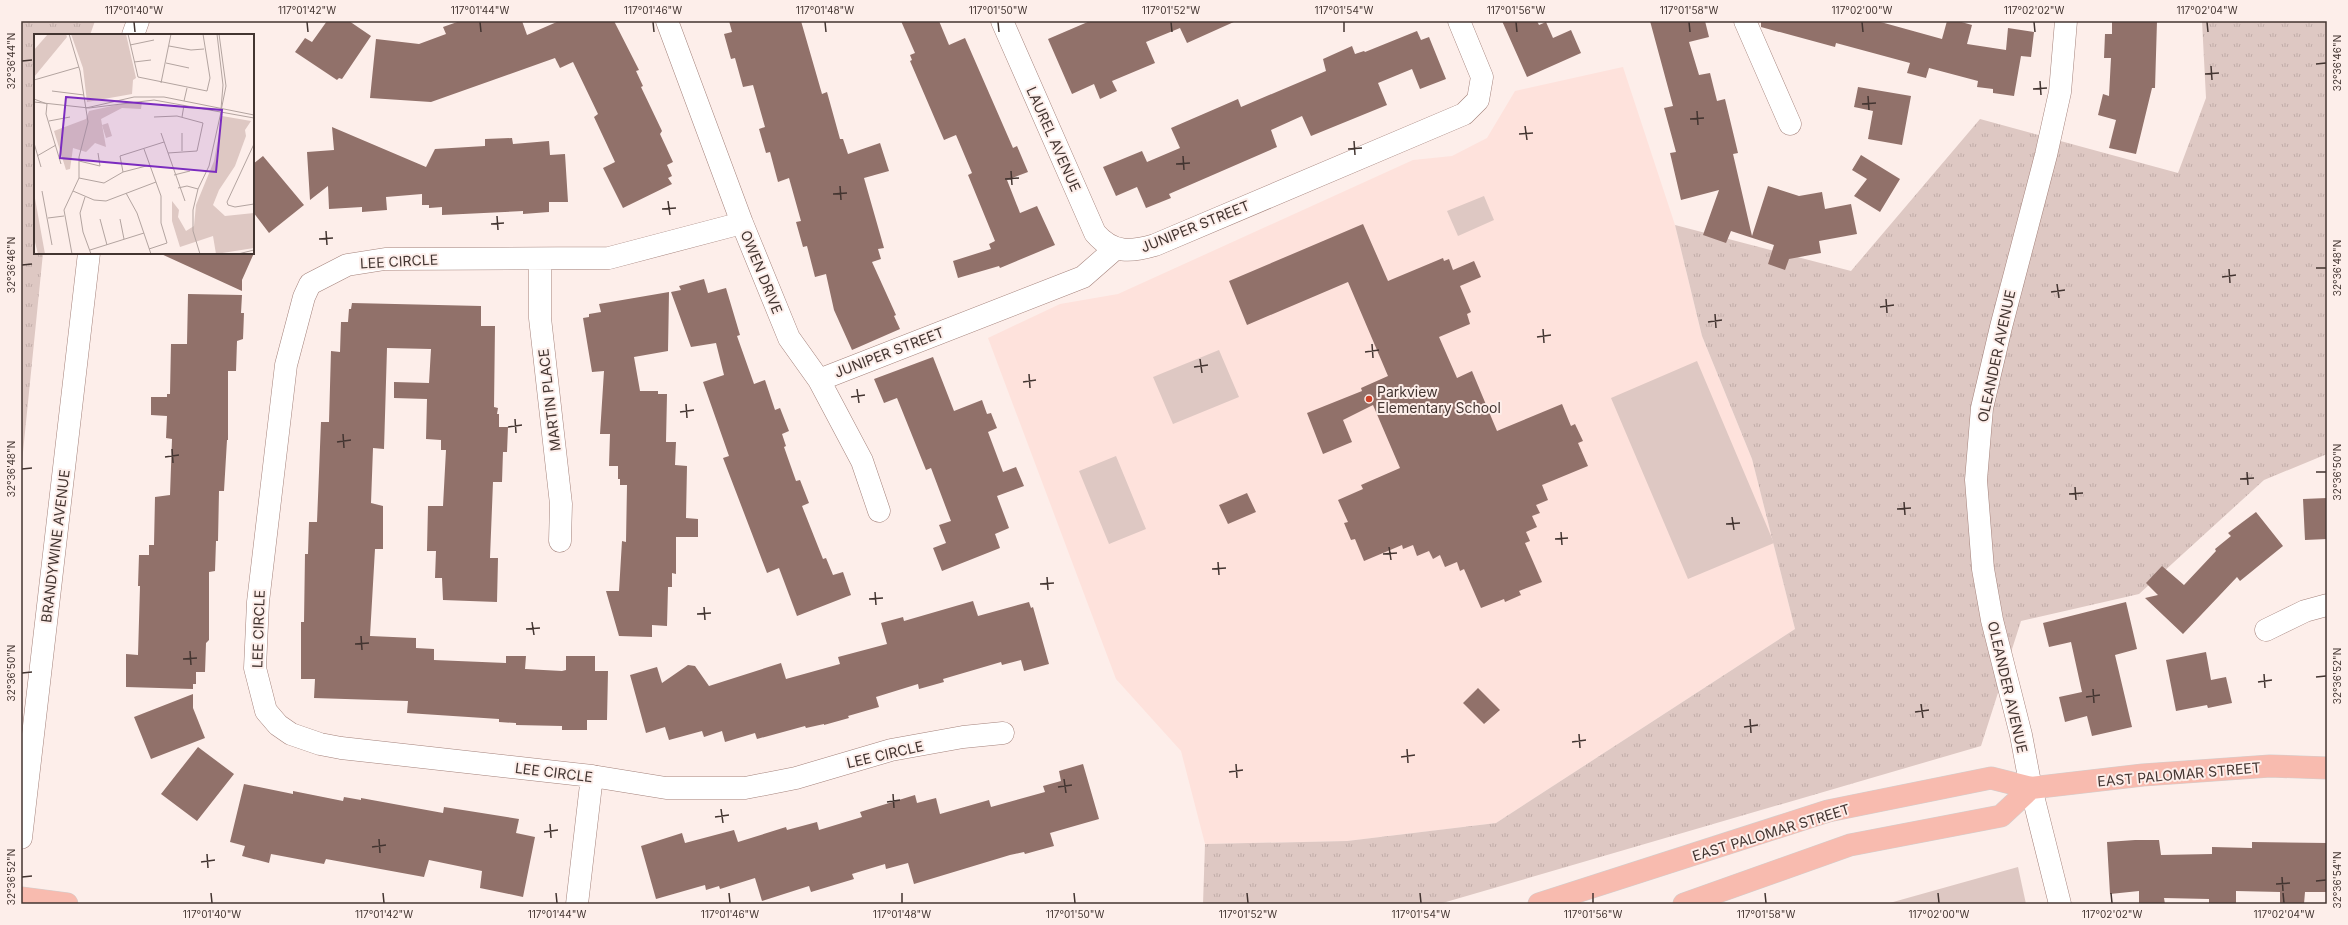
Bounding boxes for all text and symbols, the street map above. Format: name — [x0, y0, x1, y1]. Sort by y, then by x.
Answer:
text: 117°01'40"W — [105, 4, 163, 16]
text: 117°01'42"W — [278, 4, 336, 16]
text: 117°01'44"W — [451, 4, 509, 16]
text: 117°01'46"W — [624, 4, 682, 16]
text: 117°01'48"W — [796, 4, 854, 16]
text: 117°01'50"W — [969, 4, 1027, 16]
text: 117°01'52"W — [1142, 4, 1200, 16]
text: 117°01'54"W — [1315, 4, 1374, 16]
text: 117°01'56"W — [1487, 4, 1545, 16]
text: 117°01'58"W — [1660, 4, 1718, 16]
text: 117°02'00"W — [1832, 4, 1893, 16]
text: 117°02'02"W — [2004, 4, 2064, 16]
text: 117°02'04"W — [2176, 4, 2238, 16]
text: 32°36'44"N — [5, 33, 17, 89]
inset map — [34, 34, 254, 254]
text: 32°36'46"N — [2331, 35, 2343, 91]
street label: LAUREL AVENUE — [1023, 84, 1085, 194]
street label: JUNIPER STREET — [1138, 196, 1252, 256]
street label: OWEN DRIVE — [738, 228, 786, 316]
text: 32°36'46"N — [5, 237, 17, 293]
text: 32°36'48"N — [2331, 240, 2343, 296]
street label: LEE CIRCLE — [359, 250, 439, 272]
street label: OLEANDER AVENUE — [1974, 288, 2018, 424]
street label: JUNIPER STREET — [832, 323, 946, 381]
street label: MARTIN PLACE — [534, 348, 564, 452]
place label: Parkview Elementary School — [1377, 383, 1501, 416]
marker: Parkview Elementary School — [1364, 394, 1374, 404]
text: 32°36'48"N — [5, 441, 17, 497]
text: 32°36'50"N — [2331, 444, 2343, 500]
street label: BRANDYWINE AVENUE — [37, 468, 73, 624]
street label: LEE CIRCLE — [248, 590, 268, 668]
street label: OLEANDER AVENUE — [1985, 619, 2031, 755]
text: 32°36'50"N — [5, 645, 17, 701]
text: 32°36'52"N — [2331, 648, 2343, 704]
street label: LEE CIRCLE — [845, 737, 925, 771]
street label: EAST PALOMAR STREET — [2097, 758, 2261, 790]
street label: LEE CIRCLE — [514, 759, 594, 785]
street label: EAST PALOMAR STREET — [1690, 800, 1852, 864]
text: 32°36'52"N — [5, 849, 17, 905]
text: 32°36'54"N — [2331, 852, 2343, 908]
text: 117°01'40"W — [183, 908, 241, 920]
text: 117°01'42"W — [355, 908, 413, 920]
text: 117°01'44"W — [528, 908, 586, 920]
text: 117°01'46"W — [701, 908, 759, 920]
text: 117°01'48"W — [873, 908, 931, 920]
text: 117°01'50"W — [1046, 908, 1104, 920]
text: 117°01'52"W — [1219, 908, 1277, 920]
text: 117°01'54"W — [1392, 908, 1451, 920]
text: 117°01'56"W — [1564, 908, 1622, 920]
text: 117°01'58"W — [1737, 908, 1795, 920]
text: 117°02'00"W — [1909, 908, 1970, 920]
text: 117°02'02"W — [2082, 908, 2142, 920]
text: 117°02'04"W — [2253, 908, 2315, 920]

